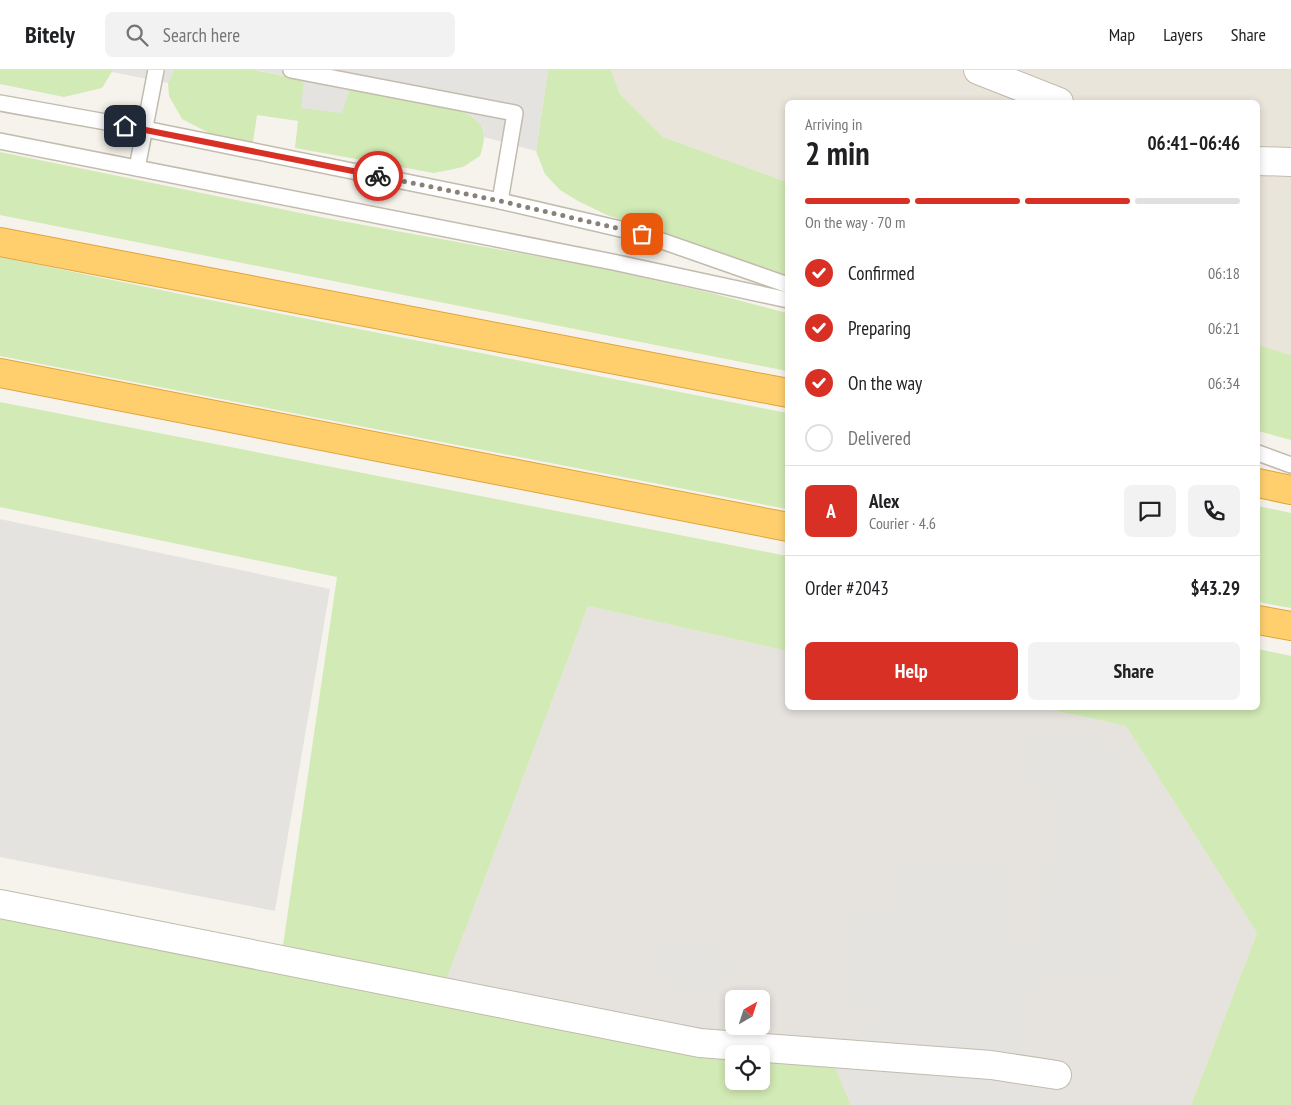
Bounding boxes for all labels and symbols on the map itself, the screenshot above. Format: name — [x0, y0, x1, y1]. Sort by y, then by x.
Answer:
pin — [104, 105, 146, 147]
courier — [353, 151, 403, 201]
pin — [621, 213, 663, 255]
north arrow — [725, 990, 770, 1035]

